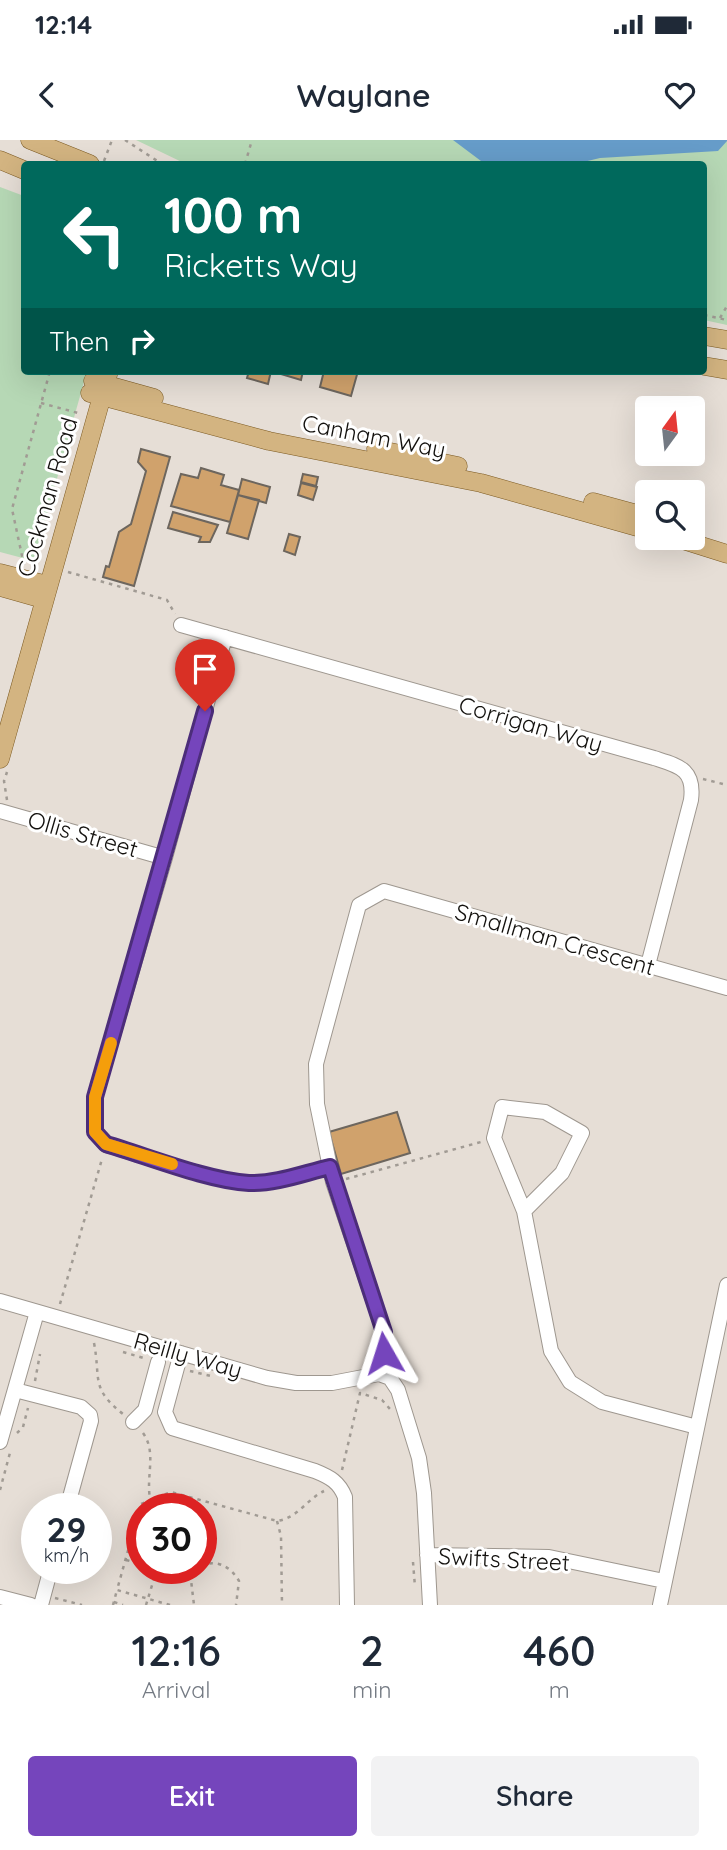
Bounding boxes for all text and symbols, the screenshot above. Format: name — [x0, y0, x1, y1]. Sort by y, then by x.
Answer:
text: 12:14 — [35, 8, 92, 41]
text: Waylane — [296, 75, 431, 115]
icon: back — [28, 76, 66, 114]
icon: heart — [661, 76, 699, 114]
text: 100 m — [164, 184, 302, 245]
icon: left — [49, 189, 140, 280]
text: Ricketts Way — [164, 245, 358, 285]
icon: right — [123, 322, 161, 360]
text: Then — [49, 325, 109, 358]
north arrow — [635, 396, 705, 466]
map controls — [635, 396, 705, 550]
street label: Canham Way — [300, 408, 448, 464]
street label: Cockman Road — [10, 414, 84, 580]
button: search — [635, 480, 705, 550]
pin — [175, 639, 235, 711]
icon: arrive — [186, 650, 224, 688]
street label: Corrigan Way — [456, 690, 606, 758]
street label: Ollis Street — [25, 804, 142, 864]
street label: Smallman Crescent — [452, 897, 658, 981]
position arrow — [347, 1316, 421, 1390]
street label: Reilly Way — [130, 1326, 246, 1384]
speed limit sign: 30 — [126, 1493, 217, 1584]
text: 29 — [47, 1507, 86, 1551]
street label: Swifts Street — [437, 1541, 571, 1577]
text: km/h — [44, 1544, 89, 1567]
text: 12:16 — [132, 1624, 221, 1677]
text: 2 — [360, 1624, 384, 1677]
text: 460 — [523, 1624, 595, 1677]
text: Arrival — [142, 1675, 211, 1704]
text: min — [352, 1675, 391, 1704]
text: m — [549, 1675, 570, 1704]
button: Exit — [28, 1756, 357, 1836]
button: Share — [371, 1756, 699, 1836]

